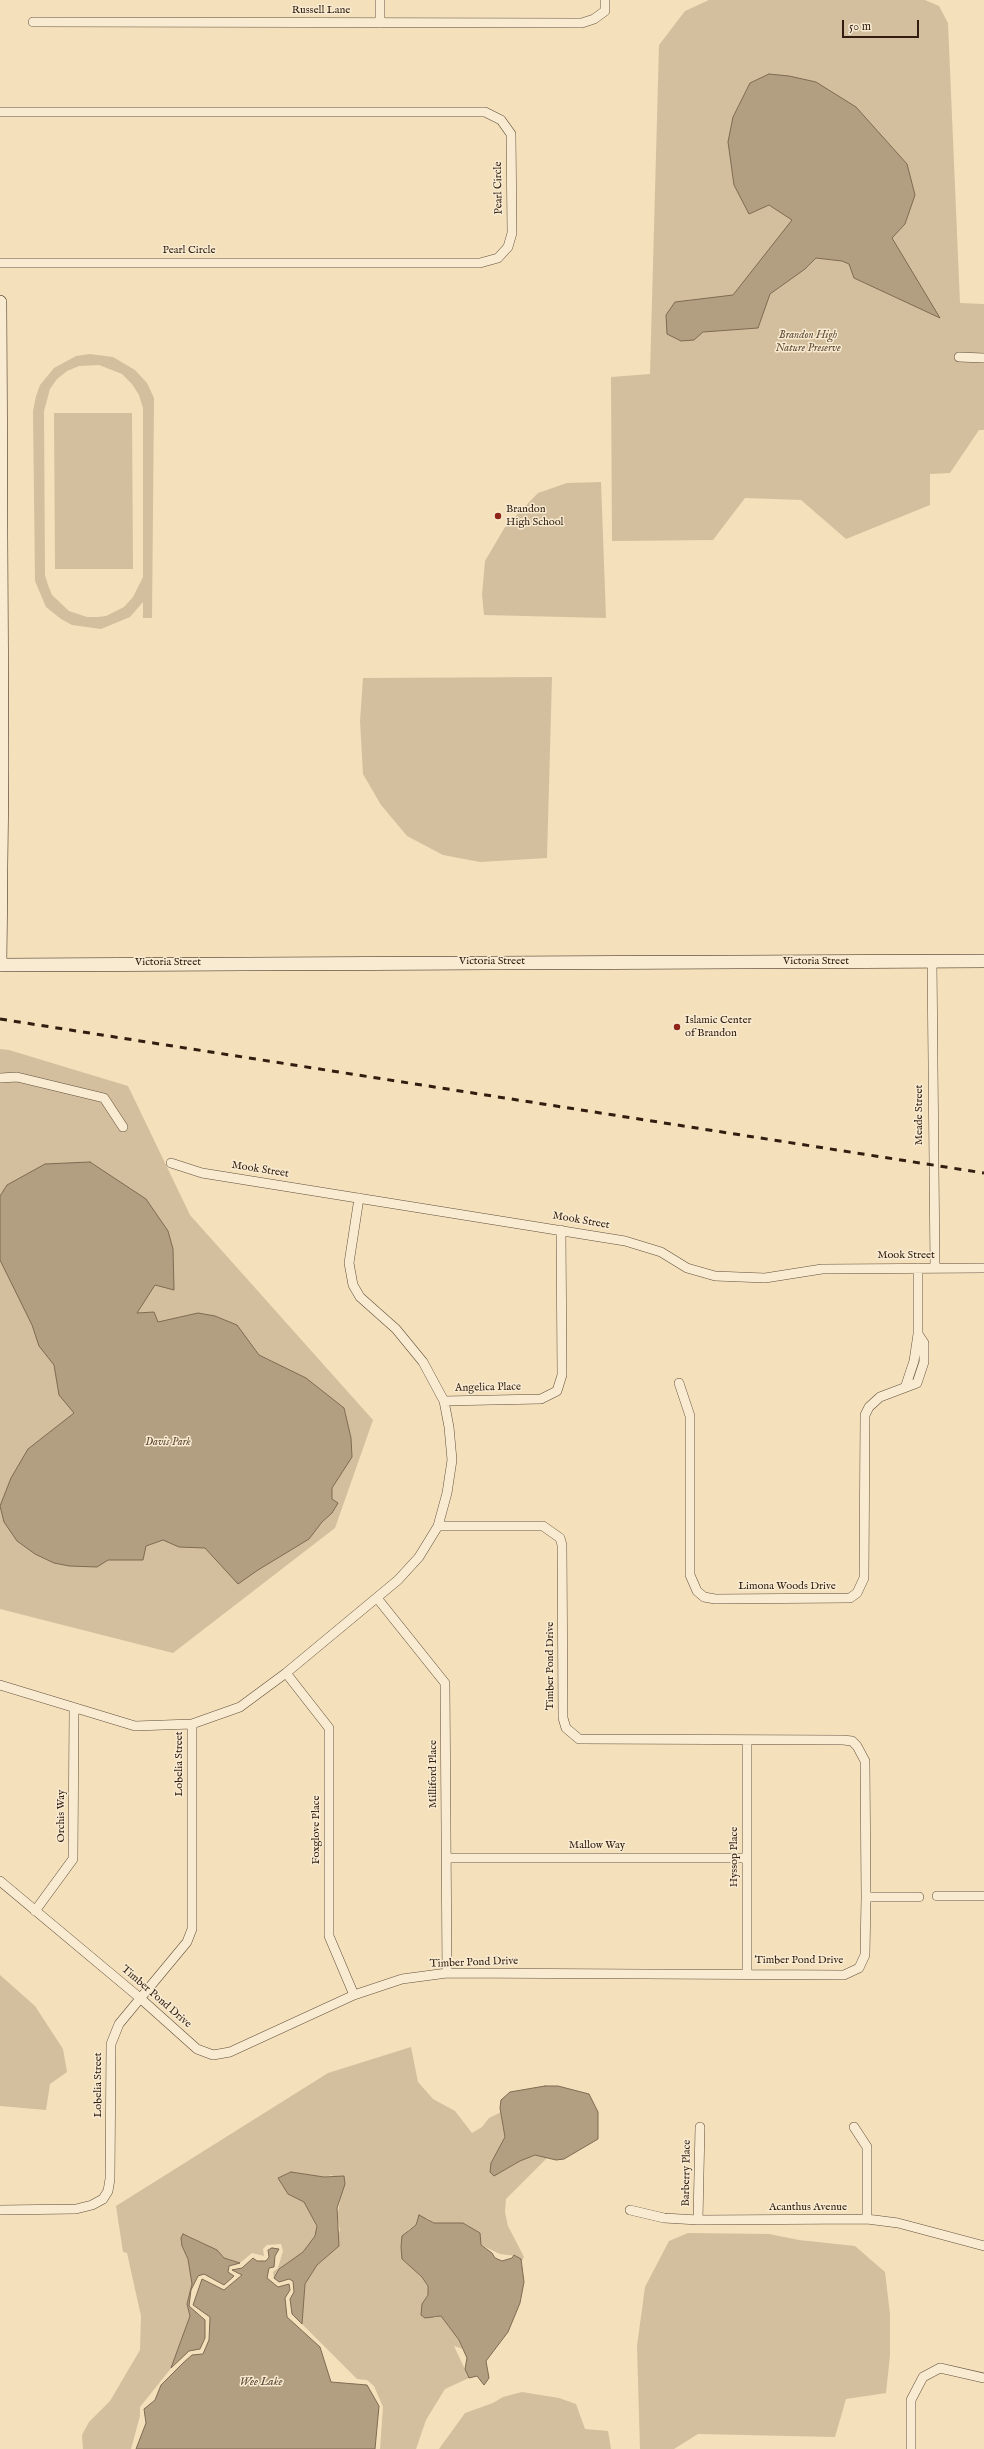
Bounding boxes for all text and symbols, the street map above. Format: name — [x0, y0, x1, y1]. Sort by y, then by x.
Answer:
street label: Russell Lane — [292, 4, 350, 18]
scale bar — [844, 12, 921, 38]
text: 50 m — [849, 19, 871, 34]
street label: Pearl Circle — [492, 161, 506, 215]
street label: Pearl Circle — [162, 244, 216, 258]
park label: Brandon High Nature Preserve — [775, 329, 841, 355]
place label: Brandon High School — [506, 503, 564, 529]
marker: Brandon High School — [493, 511, 503, 521]
street label: Victoria Street — [459, 955, 525, 969]
street label: Victoria Street — [783, 955, 849, 969]
street label: Victoria Street — [135, 956, 201, 970]
place label: Islamic Center of Brandon — [685, 1014, 751, 1040]
marker: Islamic Center of Brandon — [672, 1022, 682, 1032]
street label: Meade Street — [913, 1085, 927, 1145]
street label: Mook Street — [230, 1159, 290, 1181]
street label: Mook Street — [551, 1209, 611, 1233]
street label: Mook Street — [877, 1249, 935, 1263]
street label: Angelica Place — [455, 1381, 521, 1395]
park label: Davis Park — [145, 1436, 191, 1450]
street label: Limona Woods Drive — [738, 1580, 836, 1594]
street label: Timber Pond Drive — [544, 1622, 558, 1710]
street label: Lobelia Street — [173, 1731, 187, 1797]
street label: Milliford Place — [427, 1740, 441, 1808]
street label: Orchis Way — [55, 1790, 69, 1842]
street label: Foxglove Place — [310, 1796, 324, 1864]
street label: Hyssop Place — [728, 1827, 742, 1887]
street label: Mallow Way — [569, 1839, 625, 1853]
street label: Timber Pond Drive — [755, 1954, 843, 1968]
street label: Timber Pond Drive — [430, 1955, 518, 1971]
street label: Timber Pond Drive — [118, 1963, 194, 2031]
street label: Lobelia Street — [92, 2052, 106, 2118]
street label: Barberry Place — [680, 2139, 694, 2207]
street label: Acanthus Avenue — [769, 2201, 847, 2215]
water label: Wee Lake — [240, 2376, 282, 2390]

